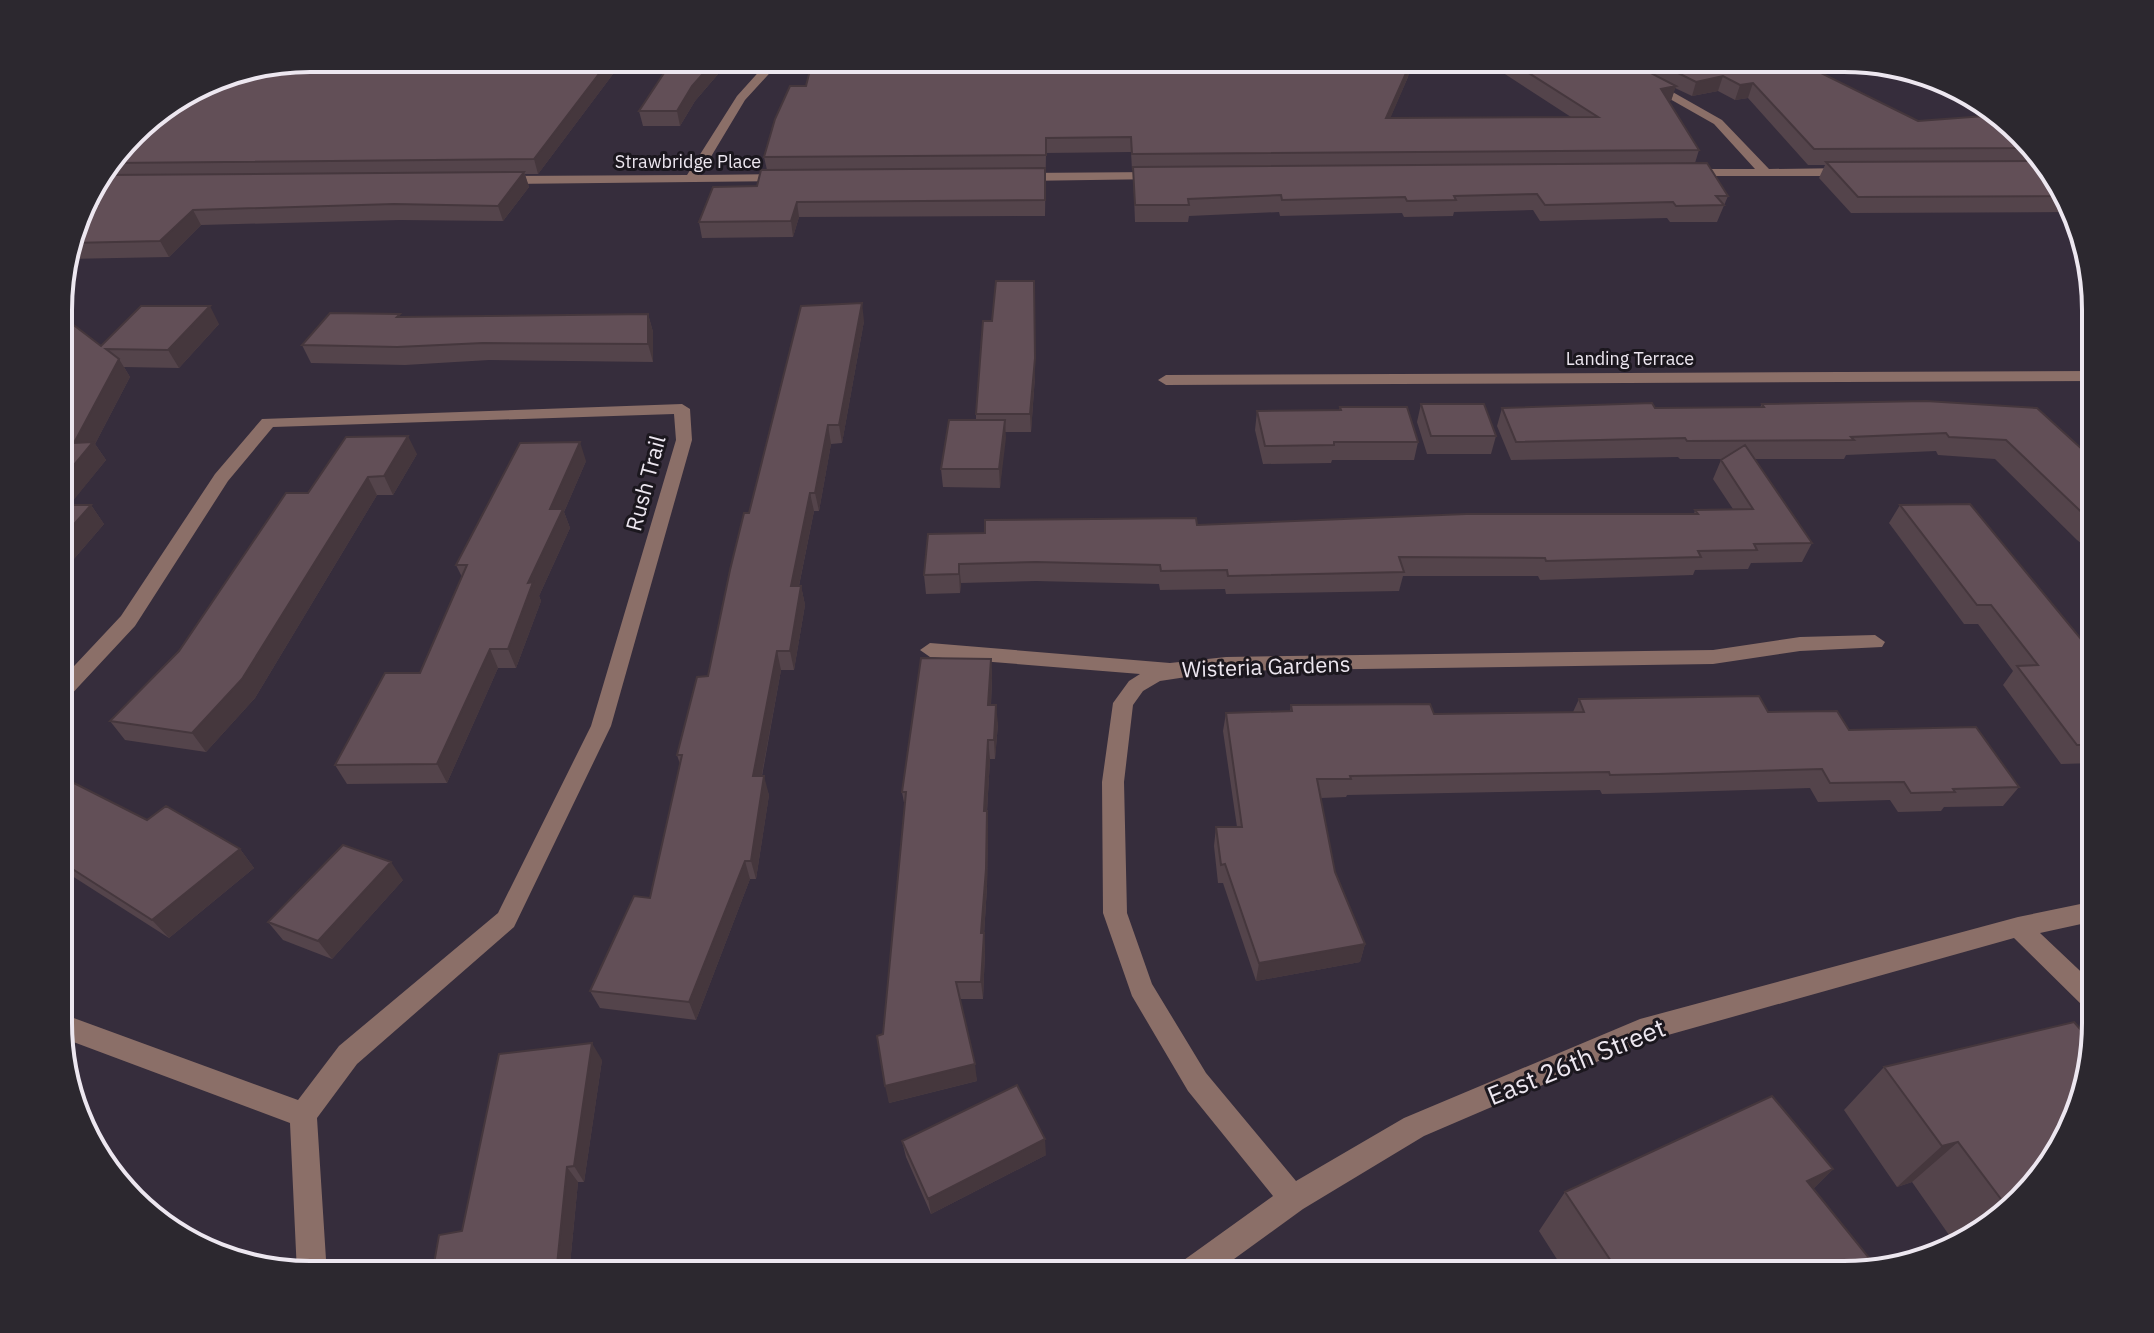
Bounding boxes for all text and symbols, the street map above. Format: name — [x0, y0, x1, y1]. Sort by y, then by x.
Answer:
street label: Strawbridge Place — [615, 150, 761, 173]
street label: Landing Terrace — [1566, 347, 1694, 370]
street label: Rush Trail — [618, 432, 672, 534]
street label: Wisteria Gardens — [1181, 649, 1351, 683]
street label: East 26th Street — [1482, 1010, 1670, 1112]

